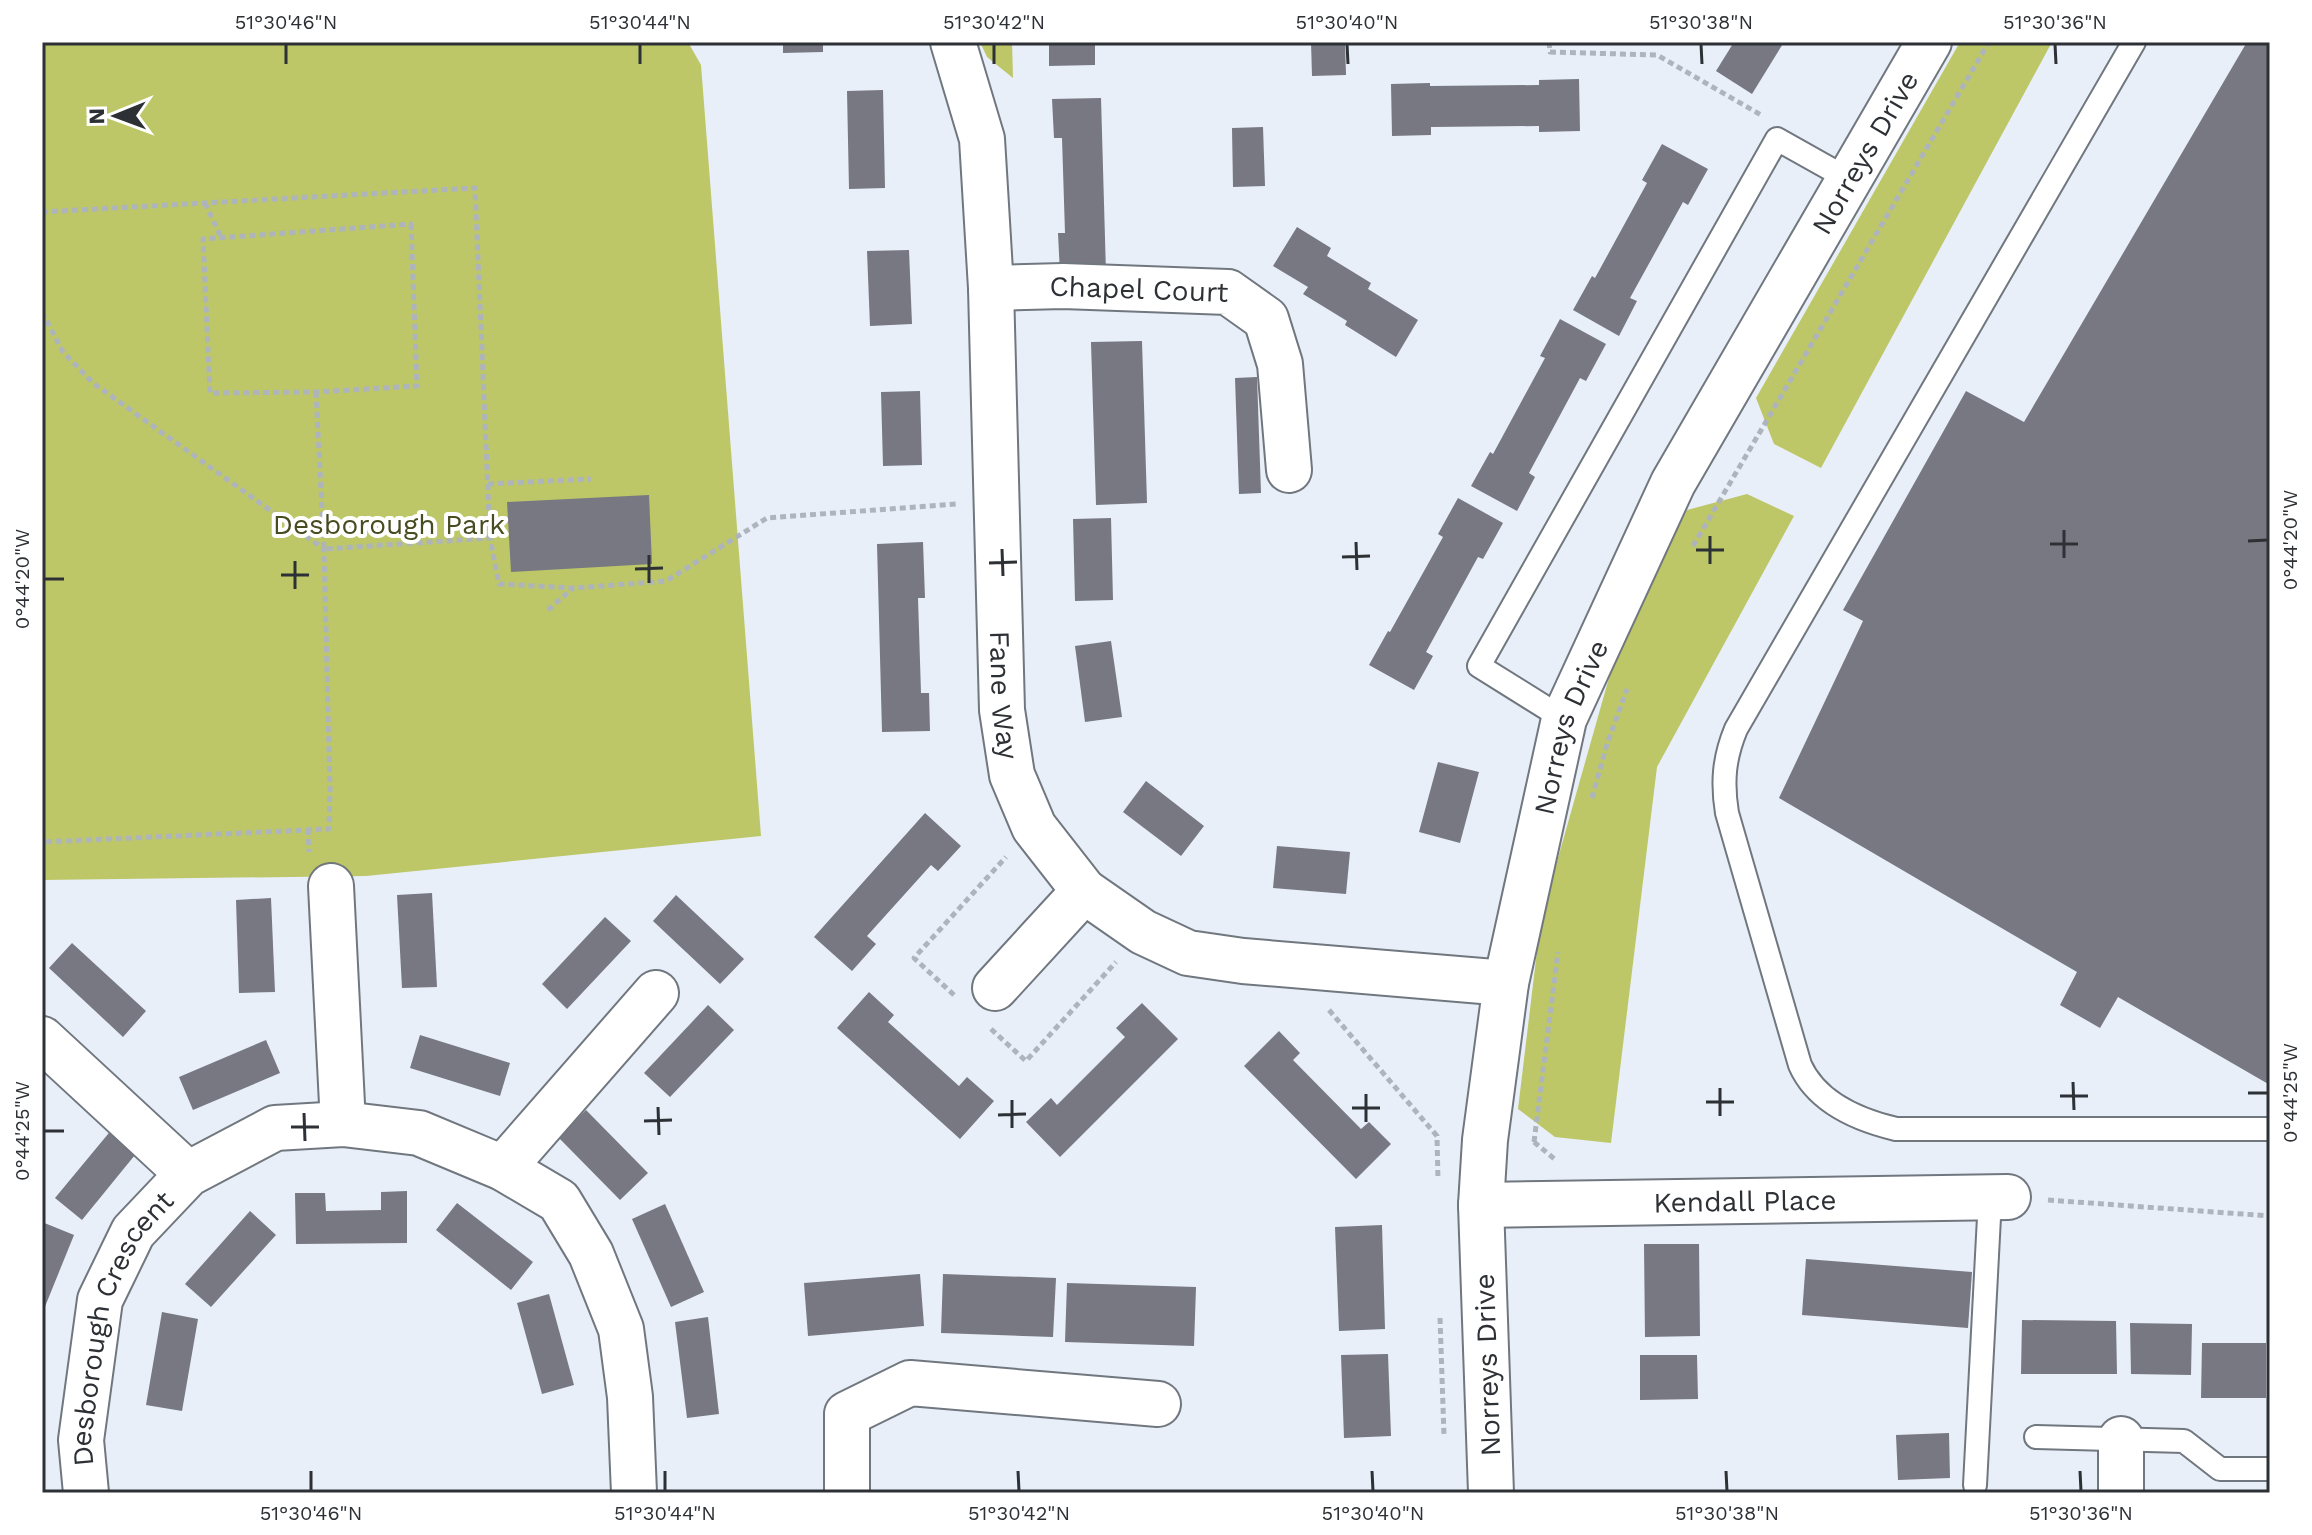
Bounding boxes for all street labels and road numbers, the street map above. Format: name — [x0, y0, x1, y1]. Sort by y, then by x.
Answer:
street label: Norreys Drive — [1805, 65, 1925, 240]
street label: Chapel Court — [1049, 270, 1229, 309]
street label: Fane Way — [983, 630, 1025, 762]
street label: Norreys Drive — [1527, 635, 1615, 818]
street label: Desborough Crescent — [64, 1184, 181, 1468]
street label: Kendall Place — [1653, 1184, 1837, 1219]
street label: Norreys Drive — [1468, 1273, 1507, 1457]

